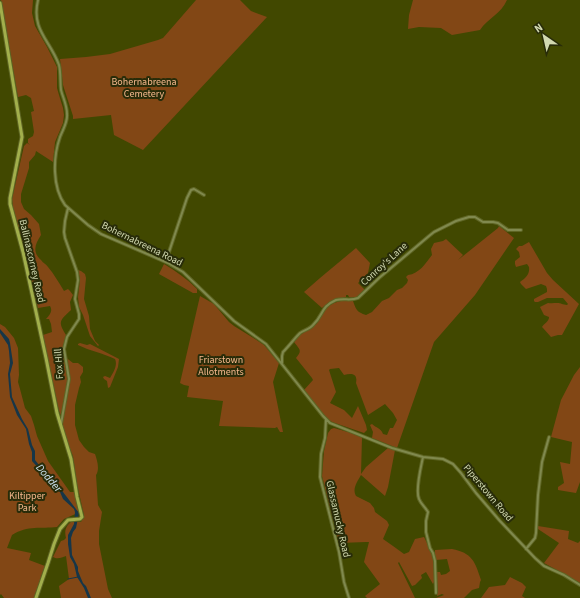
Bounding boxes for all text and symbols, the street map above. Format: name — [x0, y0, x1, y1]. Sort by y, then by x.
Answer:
north arrow — [524, 16, 564, 56]
text: N — [531, 20, 546, 36]
park label: Bohernabreena Cemetery — [111, 75, 177, 101]
street label: Ballinascorney Road — [16, 218, 48, 304]
street label: Bohernabreena Road — [99, 218, 185, 270]
street label: Conroy's Lane — [357, 239, 411, 289]
street label: Fox Hill — [51, 348, 67, 380]
park label: Friarstown Allotments — [198, 353, 244, 379]
water label: Dodder — [33, 461, 66, 496]
street label: Piperstown Road — [460, 461, 516, 525]
street label: Glassamucky Road — [322, 479, 354, 559]
park label: Kiltipper Park — [9, 489, 46, 515]

